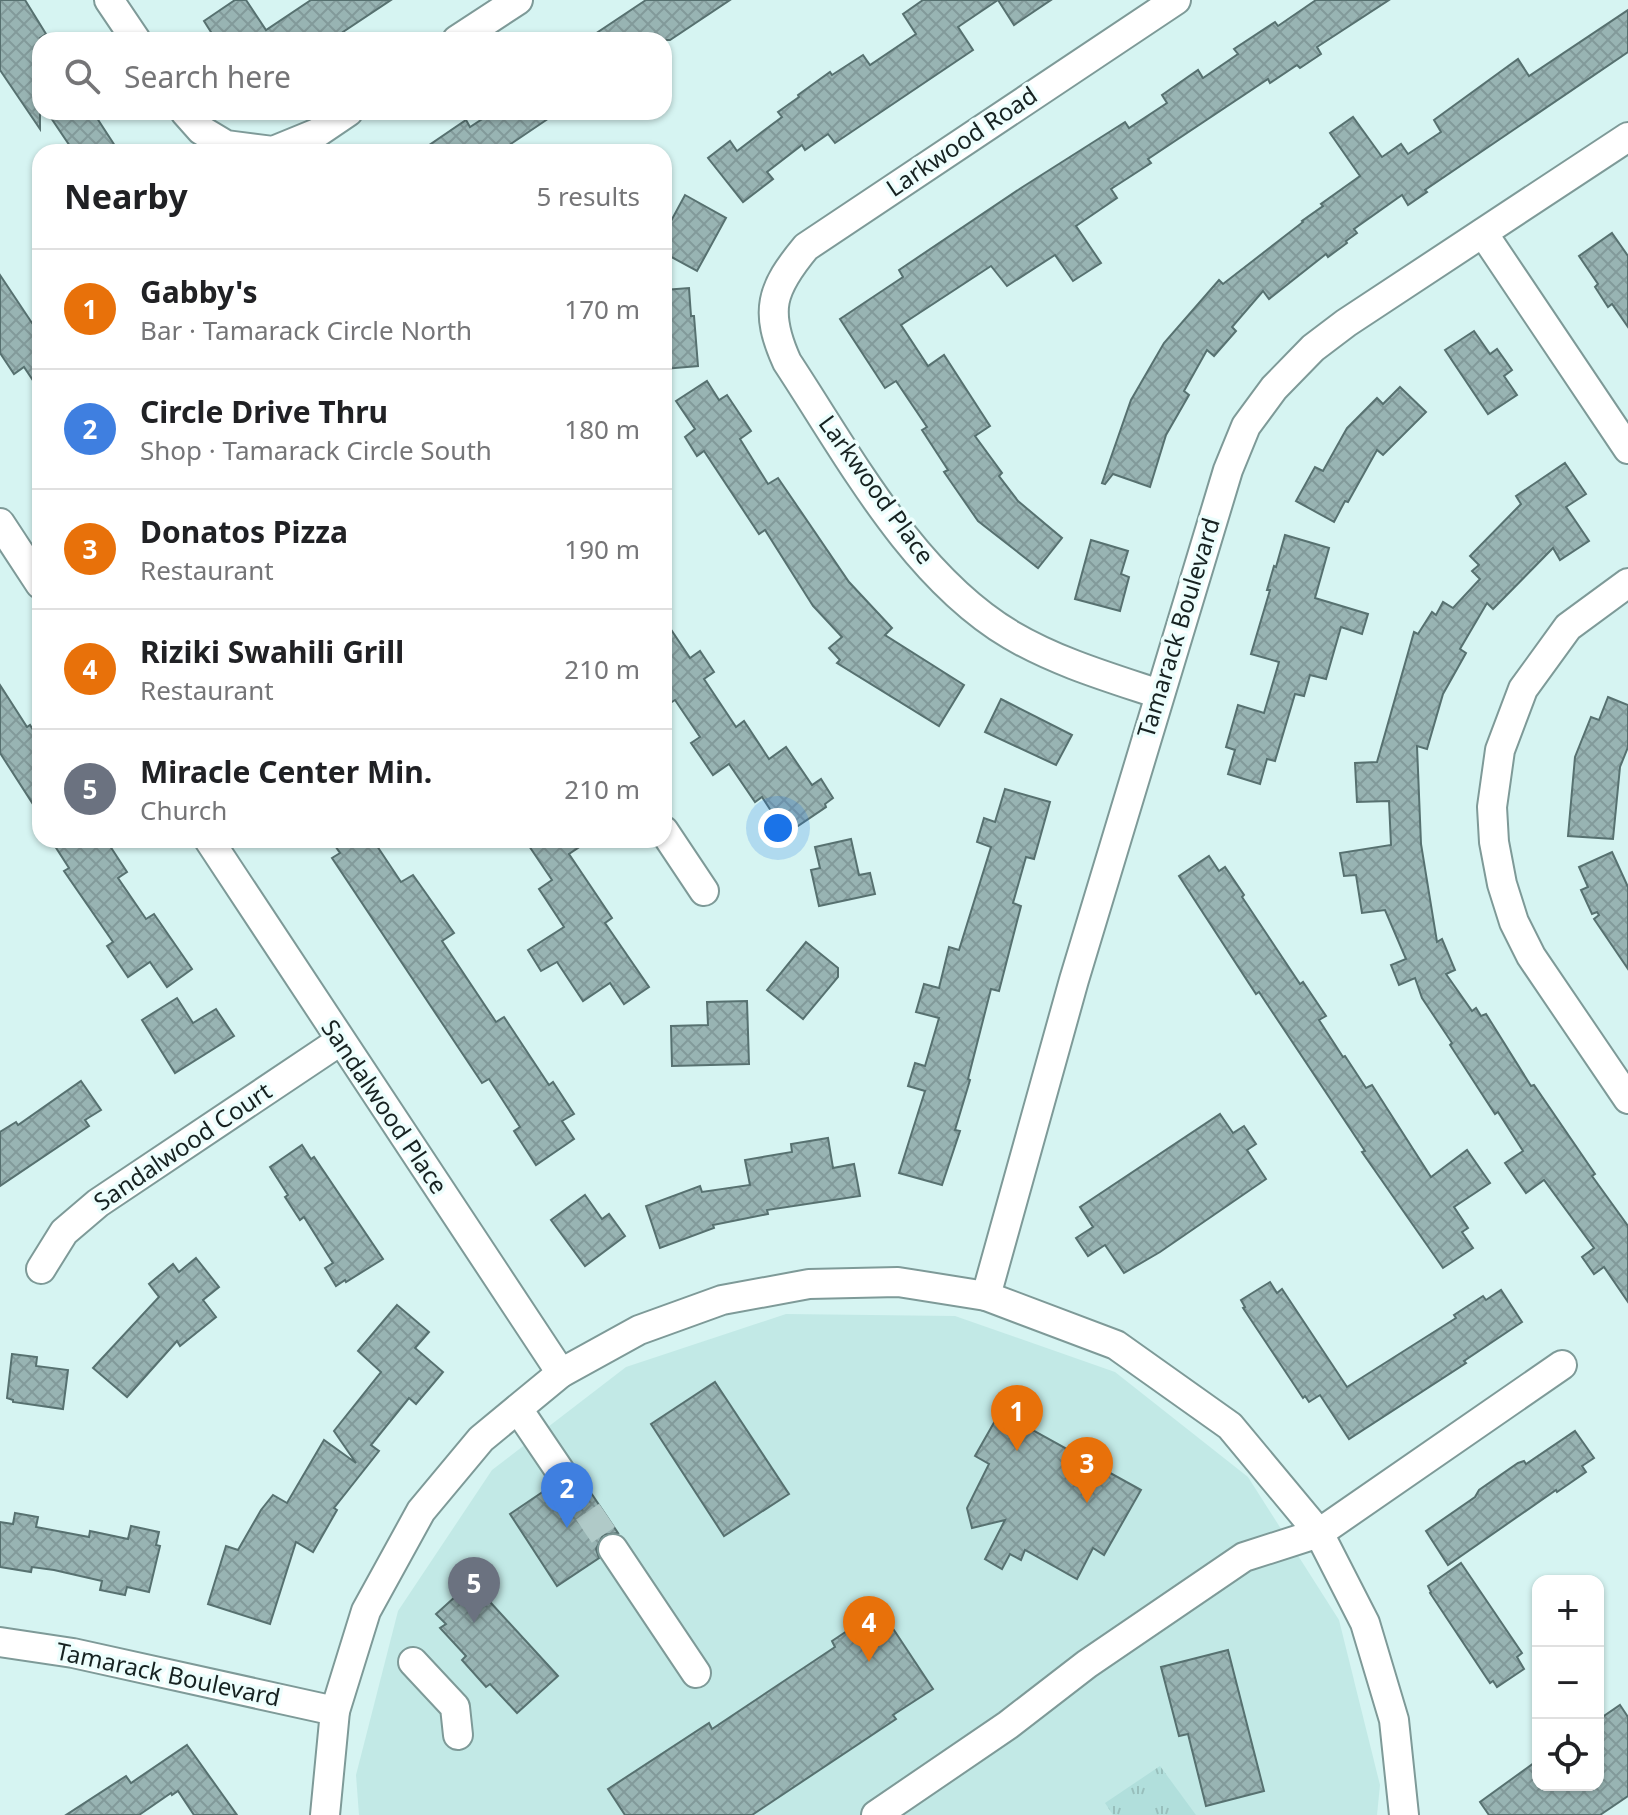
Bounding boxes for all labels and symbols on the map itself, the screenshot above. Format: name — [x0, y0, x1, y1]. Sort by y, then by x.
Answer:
street label: Larkwood Road — [879, 78, 1043, 203]
street label: Larkwood Place — [812, 408, 943, 570]
street label: Tamarack Boulevard — [1128, 514, 1227, 742]
your location — [758, 808, 798, 848]
street label: Sandalwood Place — [315, 1012, 456, 1200]
street label: Sandalwood Court — [87, 1074, 278, 1218]
pin: 1 — [991, 1385, 1043, 1451]
pin: 3 — [1061, 1437, 1113, 1503]
pin: 2 — [541, 1462, 593, 1528]
pin: 5 — [448, 1557, 500, 1623]
pin: 4 — [843, 1596, 895, 1662]
street label: Tamarack Boulevard — [53, 1634, 283, 1713]

